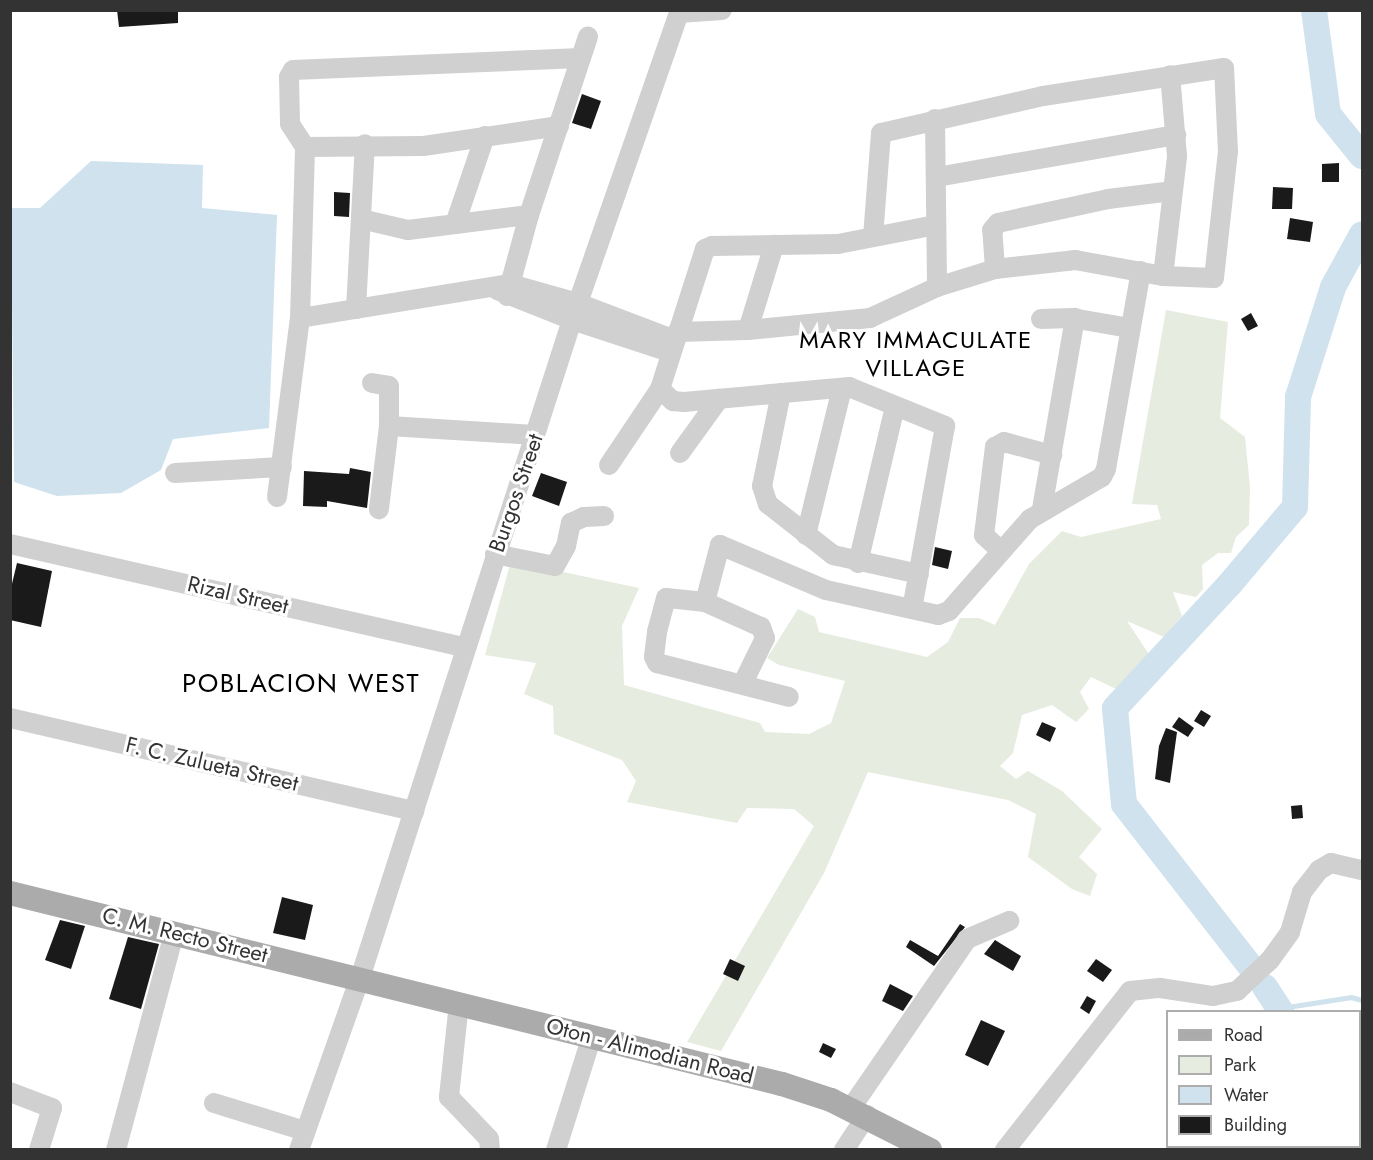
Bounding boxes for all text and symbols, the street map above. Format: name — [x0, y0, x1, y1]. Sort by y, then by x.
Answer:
district label: MARY IMMACULATE VILLAGE — [799, 326, 1033, 382]
street label: Burgos Street — [483, 430, 549, 556]
street label: Rizal Street — [185, 571, 291, 619]
district label: POBLACION WEST — [182, 668, 420, 700]
street label: F. C. Zulueta Street — [123, 731, 301, 797]
street label: C. M. Recto Street — [100, 902, 270, 968]
legend — [1166, 1010, 1361, 1148]
street label: Oton - Alimodian Road — [543, 1012, 757, 1090]
text: Road — [1224, 1022, 1263, 1048]
text: Park — [1224, 1052, 1256, 1078]
text: Water — [1224, 1082, 1268, 1108]
text: Building — [1224, 1112, 1287, 1138]

